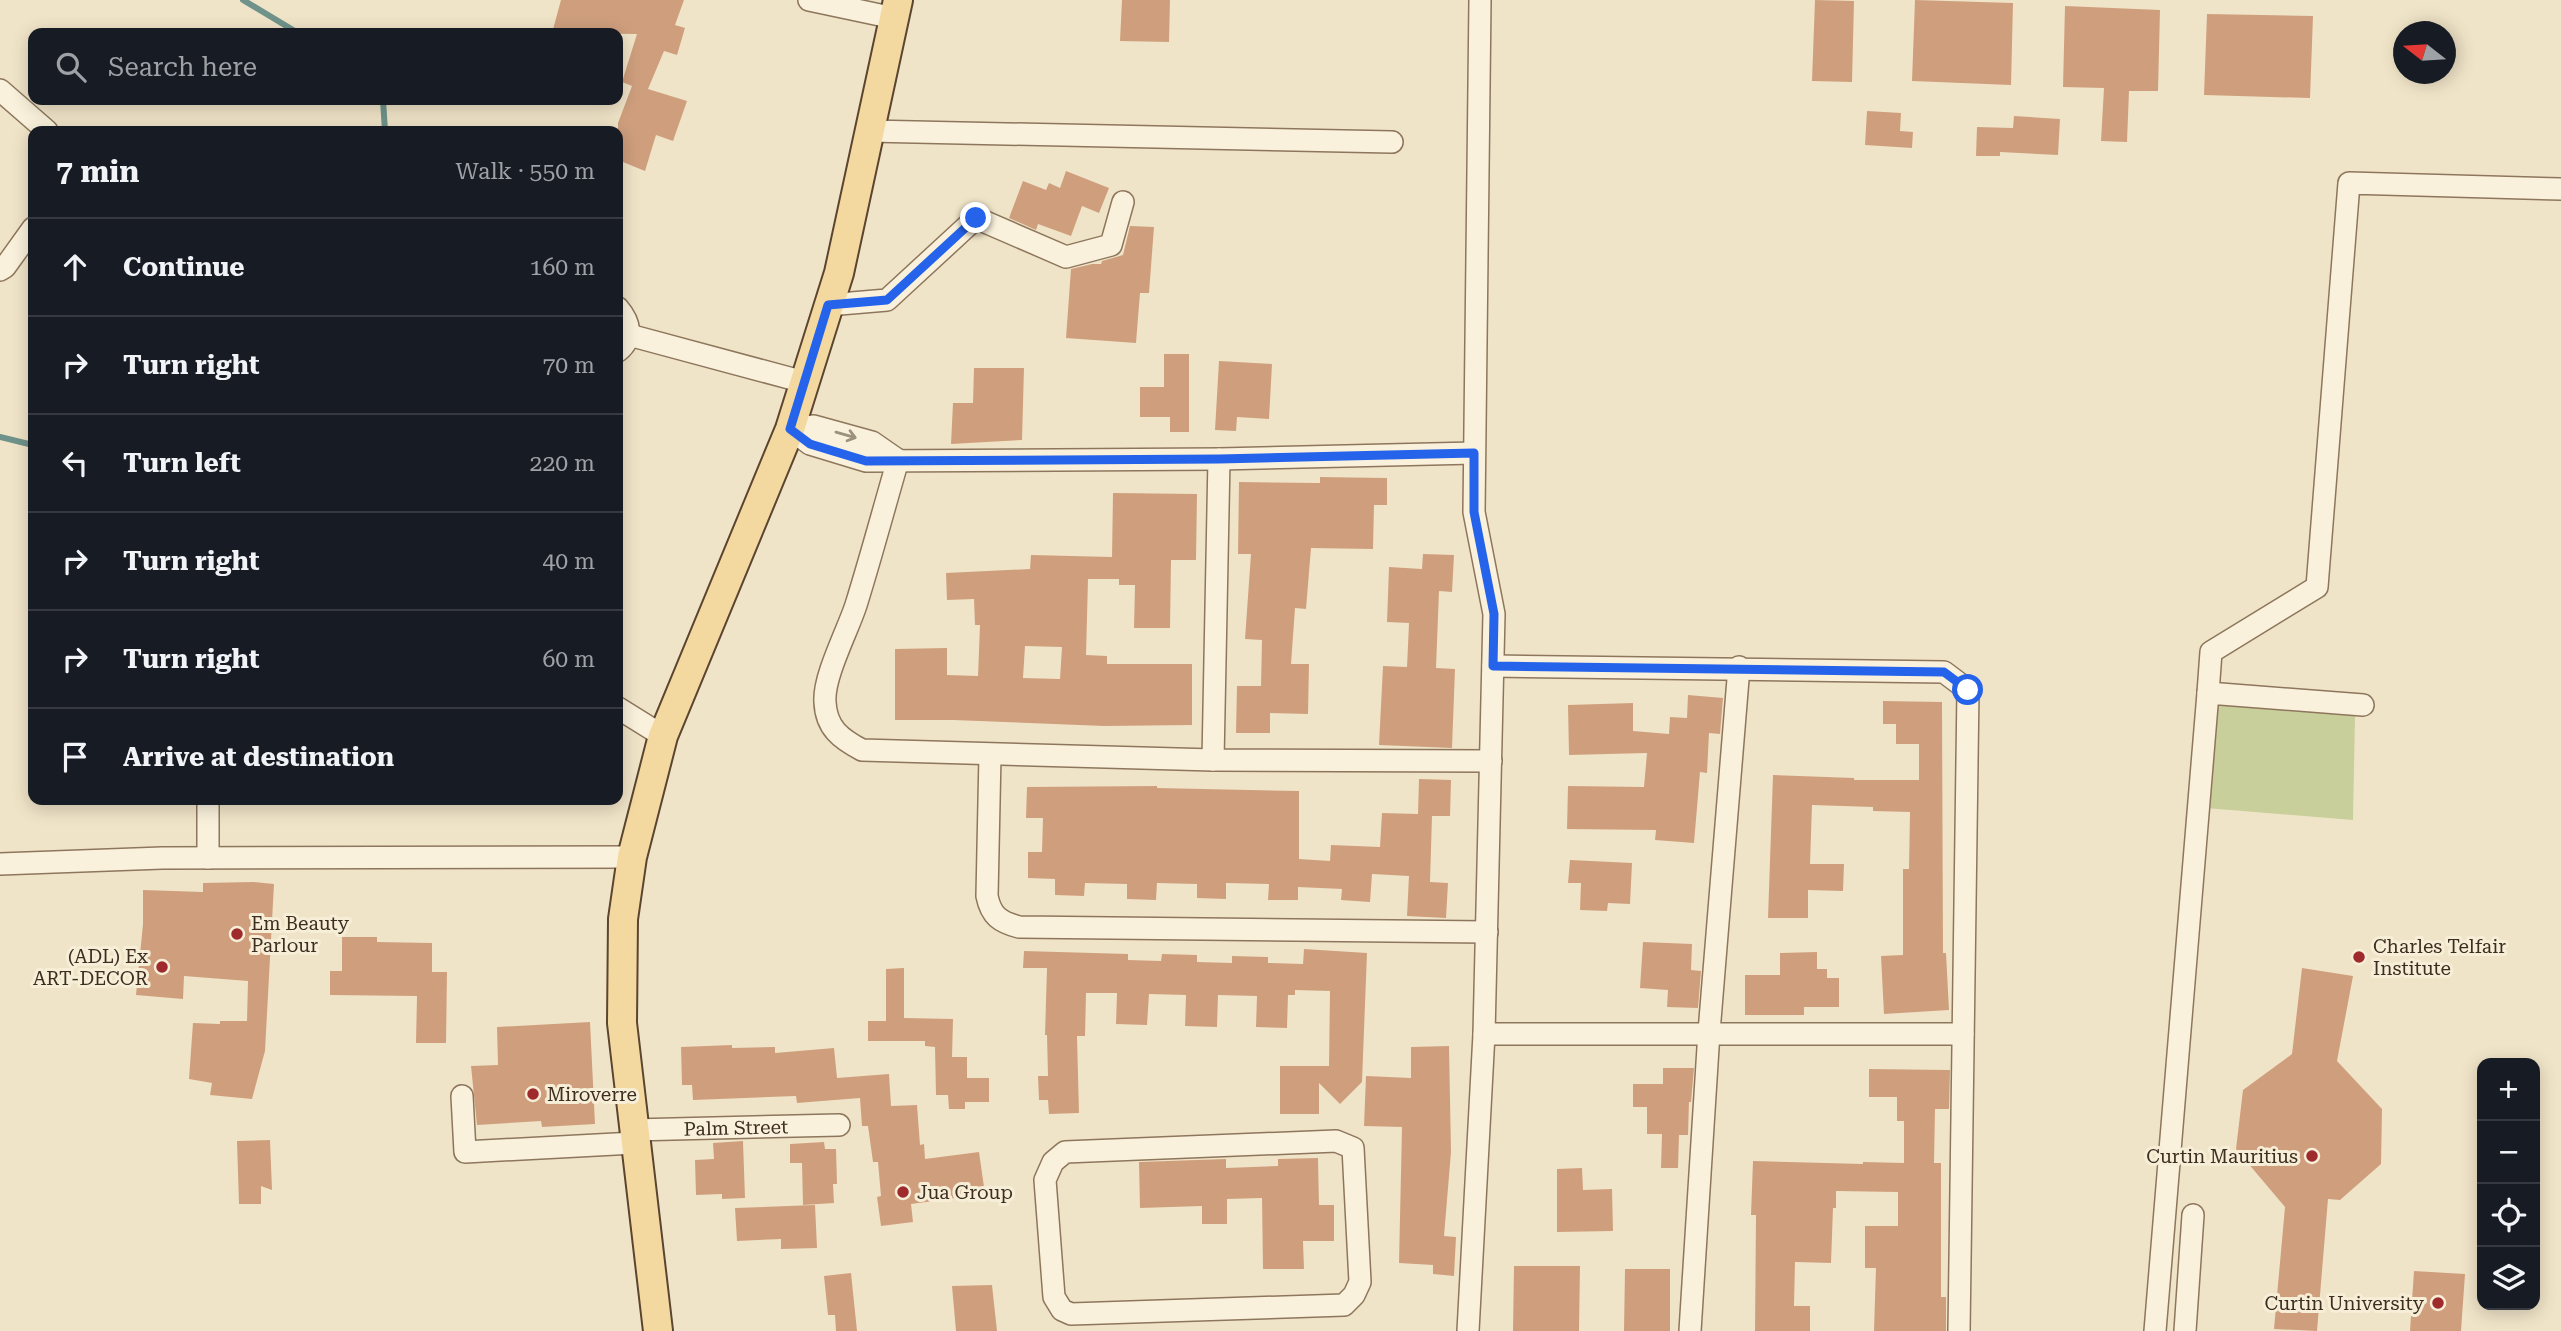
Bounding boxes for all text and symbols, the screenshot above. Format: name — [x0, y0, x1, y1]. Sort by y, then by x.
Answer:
north arrow — [2393, 21, 2456, 84]
search box — [28, 28, 623, 105]
icon: search — [52, 48, 90, 86]
text: Search here — [108, 52, 257, 82]
text: 7 min — [56, 154, 139, 189]
text: Walk · 550 m — [456, 158, 595, 185]
route end — [960, 202, 991, 233]
icon: ahead — [56, 248, 94, 286]
text: Continue — [123, 252, 245, 282]
text: 160 m — [530, 254, 595, 281]
icon: right — [56, 346, 94, 384]
text: Turn right — [123, 350, 259, 380]
text: 70 m — [542, 352, 595, 379]
one-way arrow — [835, 430, 857, 443]
icon: left — [56, 444, 94, 482]
text: Turn left — [123, 448, 241, 478]
text: 220 m — [530, 450, 595, 477]
icon: right — [56, 542, 94, 580]
text: Turn right — [123, 546, 259, 576]
text: 40 m — [542, 548, 595, 575]
icon: right — [56, 640, 94, 678]
text: Turn right — [123, 644, 259, 674]
text: 60 m — [542, 646, 595, 673]
route start — [1952, 674, 1983, 705]
icon: arrive — [56, 738, 94, 776]
text: Arrive at destination — [123, 742, 394, 772]
place label: Em Beauty Parlour — [251, 912, 350, 957]
marker: Em Beauty Parlour — [229, 926, 245, 942]
place label: Charles Telfair Institute — [2373, 935, 2506, 980]
place label: (ADL) Ex ART-DECOR — [33, 945, 148, 990]
marker: Charles Telfair Institute — [2351, 949, 2367, 965]
marker: (ADL) Ex ART-DECOR — [154, 959, 170, 975]
map controls — [2477, 1058, 2540, 1310]
button: + — [2477, 1058, 2540, 1121]
place label: Miroverre — [547, 1083, 637, 1106]
marker: Miroverre — [525, 1086, 541, 1102]
street label: Palm Street — [683, 1115, 789, 1140]
button: − — [2477, 1121, 2540, 1184]
place label: Curtin Mauritius — [2146, 1145, 2298, 1168]
marker: Curtin Mauritius — [2304, 1148, 2320, 1164]
place label: Jua Group — [917, 1181, 1013, 1204]
marker: Jua Group — [895, 1184, 911, 1200]
button: locate — [2477, 1184, 2540, 1247]
button: layers — [2477, 1247, 2540, 1310]
place label: Curtin University — [2264, 1292, 2425, 1315]
marker: Curtin University — [2430, 1295, 2446, 1311]

